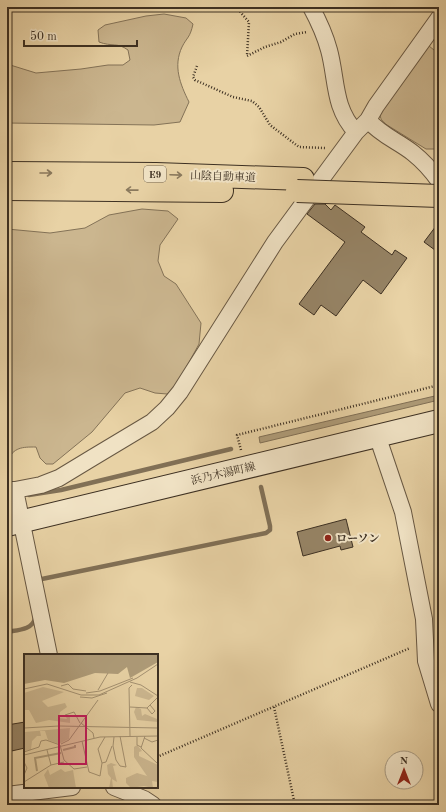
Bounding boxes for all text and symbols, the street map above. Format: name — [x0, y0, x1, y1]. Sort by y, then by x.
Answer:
scale bar — [24, 22, 137, 48]
text: 50 m — [30, 30, 57, 43]
road number: E9 — [144, 166, 166, 182]
one-way arrow — [39, 169, 52, 177]
street label: 山陰自動車道 — [190, 169, 256, 184]
one-way arrow — [169, 171, 182, 178]
one-way arrow — [126, 186, 139, 194]
street label: 浜乃木湯町線 — [189, 460, 257, 487]
marker: ローソン — [323, 533, 333, 543]
place label: ローソン — [336, 533, 380, 545]
inset map — [24, 654, 158, 788]
north arrow — [384, 750, 424, 790]
text: N — [400, 756, 409, 767]

